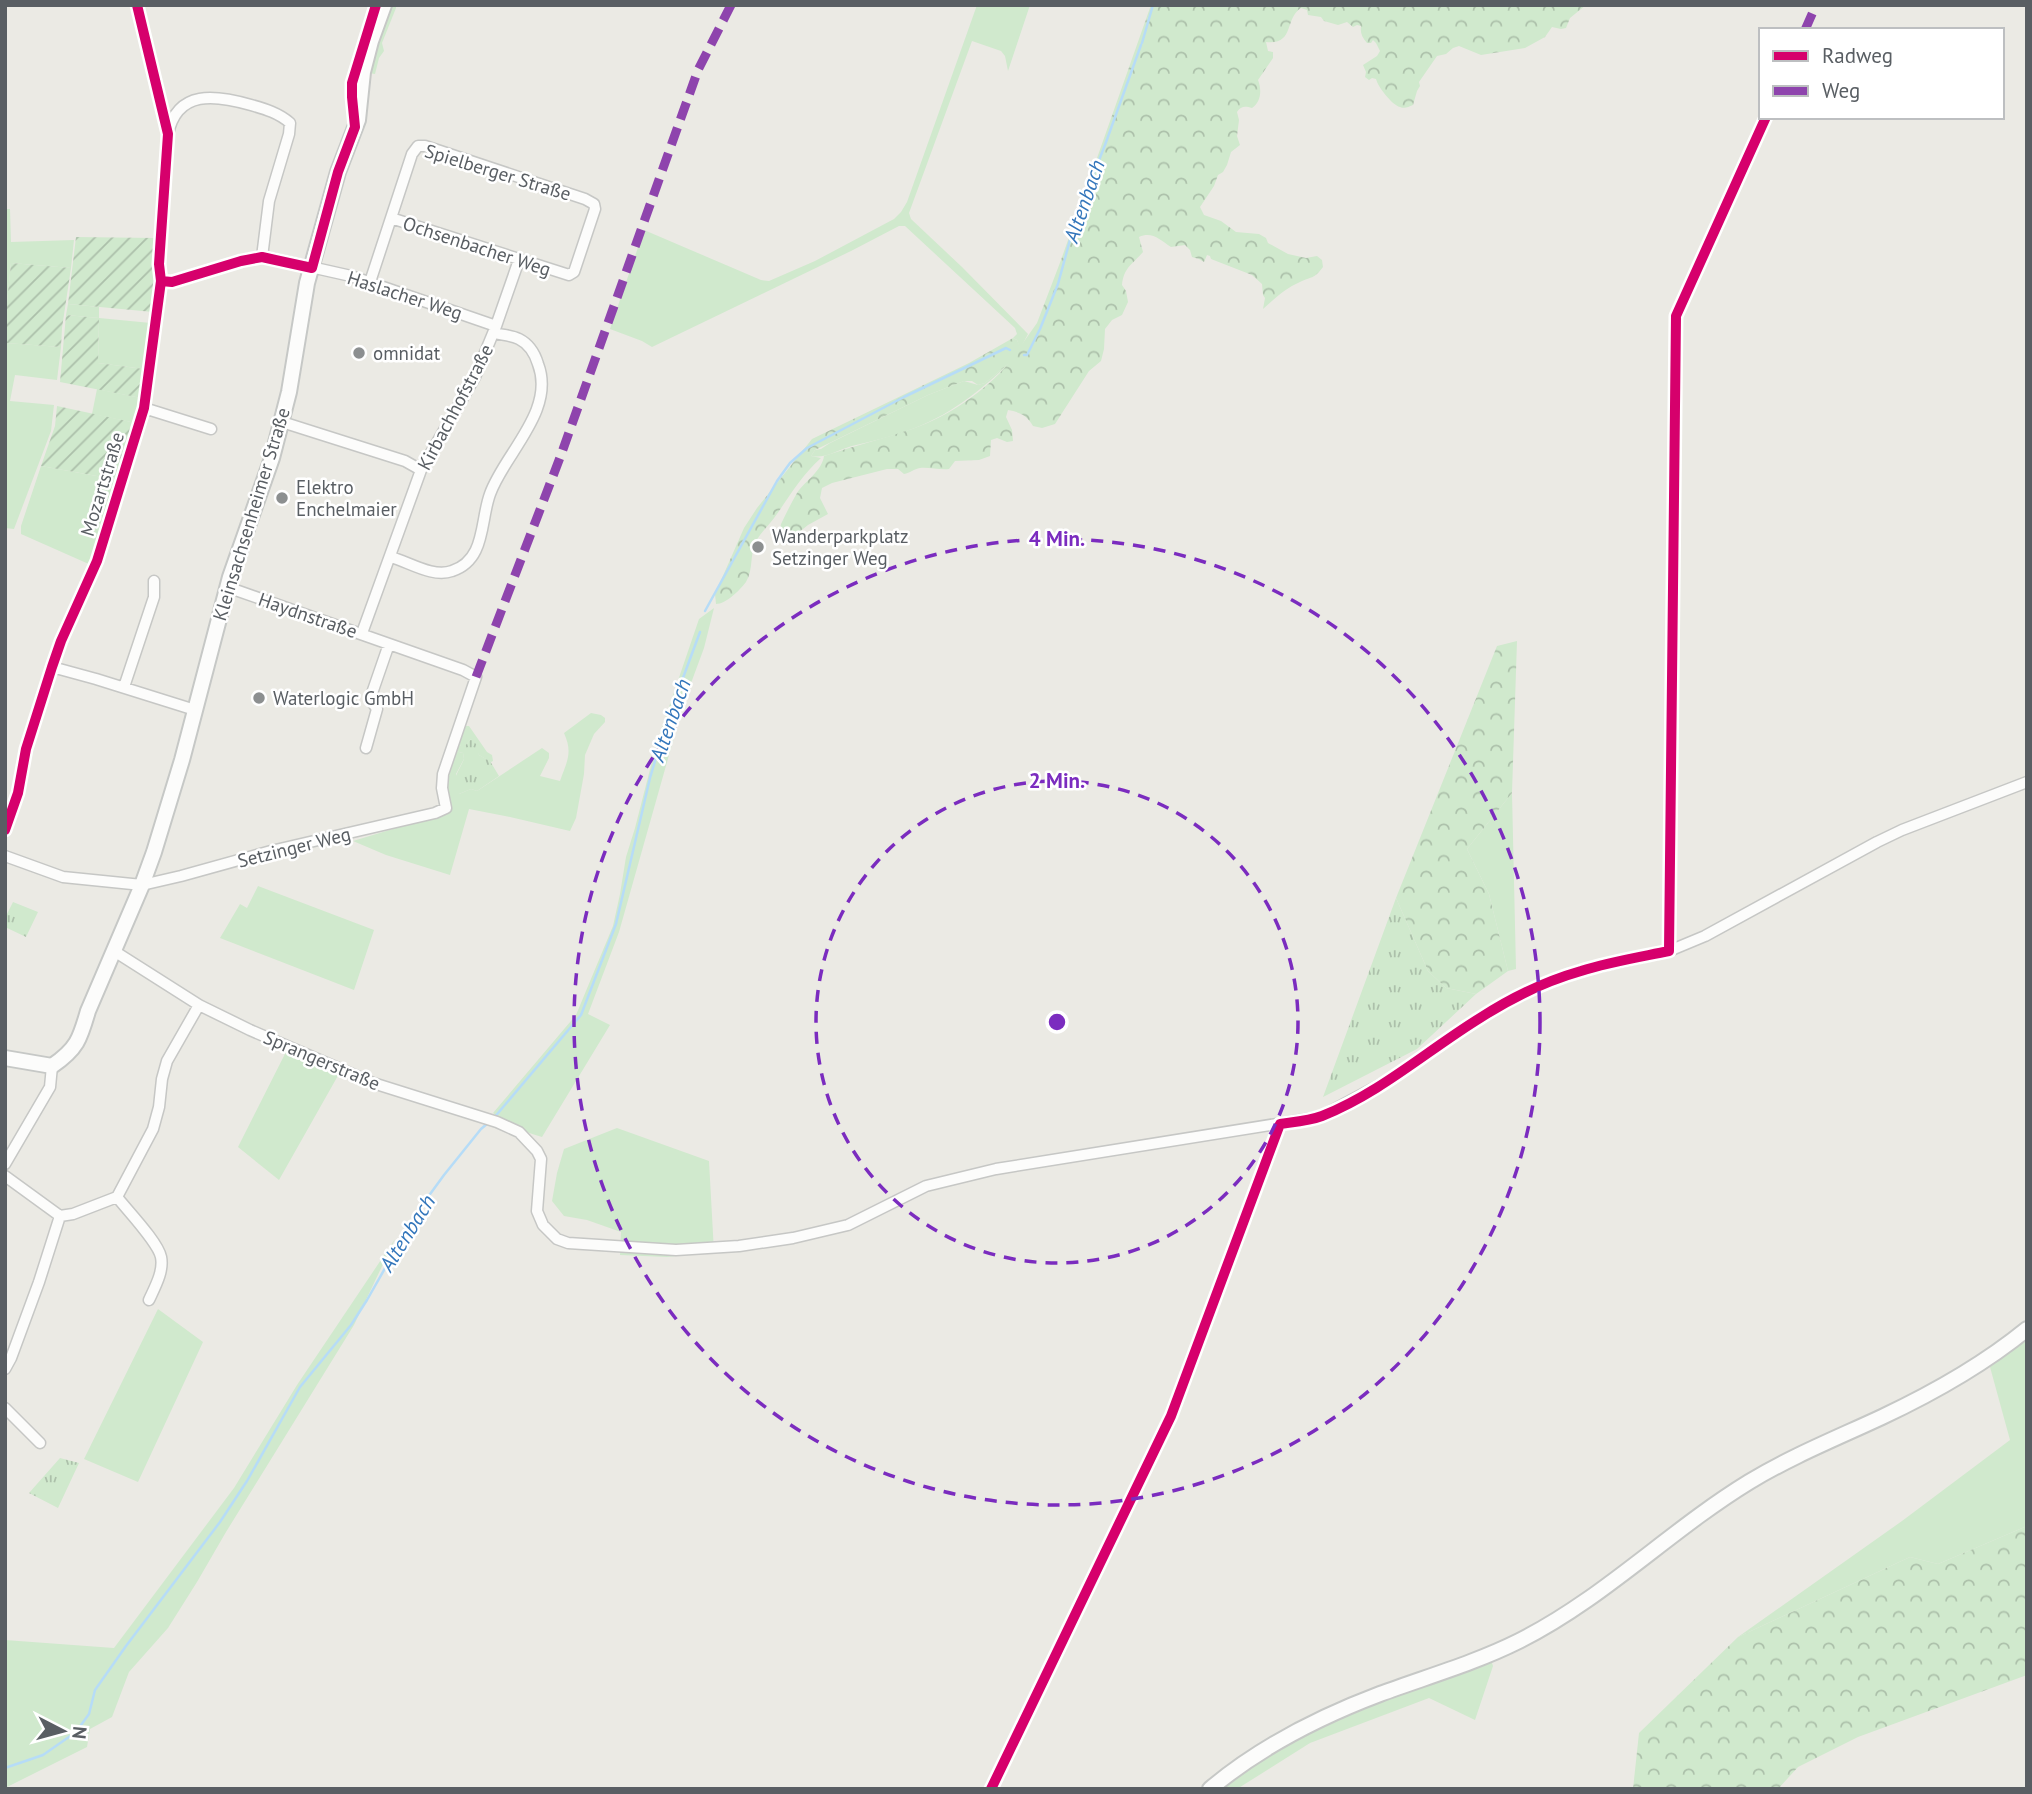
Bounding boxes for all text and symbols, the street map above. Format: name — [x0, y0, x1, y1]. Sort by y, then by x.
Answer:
legend — [1759, 28, 2004, 119]
text: Radweg — [1822, 42, 1893, 69]
text: Weg — [1822, 77, 1860, 104]
street label: Spielberger Straße — [422, 138, 574, 206]
water label: Altenbach — [1057, 156, 1111, 247]
street label: Ochsenbacher Weg — [400, 211, 554, 281]
street label: Haslacher Weg — [344, 265, 466, 325]
street label: Kirbachhofstraße — [412, 340, 498, 474]
place label: omnidat — [373, 341, 441, 365]
marker: omnidat — [351, 345, 367, 361]
street label: Kleinsachsenheimer Straße — [207, 404, 295, 624]
street label: Mozartstraße — [75, 429, 129, 539]
place label: Elektro Enchelmaier — [296, 475, 397, 521]
marker: Elektro Enchelmaier — [274, 490, 290, 506]
place label: Wanderparkplatz Setzinger Weg — [772, 524, 909, 570]
text: 4 Min. — [1029, 525, 1085, 552]
marker: Wanderparkplatz Setzinger Weg — [750, 539, 766, 555]
street label: Haydnstraße — [255, 587, 361, 643]
water label: Altenbach — [643, 675, 697, 766]
place label: Waterlogic GmbH — [273, 686, 414, 710]
marker: Waterlogic GmbH — [251, 690, 267, 706]
text: 2 Min. — [1029, 767, 1085, 794]
street label: Setzinger Weg — [235, 821, 353, 873]
centre of rings — [1045, 1010, 1069, 1034]
street label: Sprangerstraße — [260, 1025, 384, 1095]
water label: Altenbach — [372, 1189, 441, 1277]
north arrow — [28, 1696, 98, 1766]
text: N — [67, 1725, 92, 1740]

